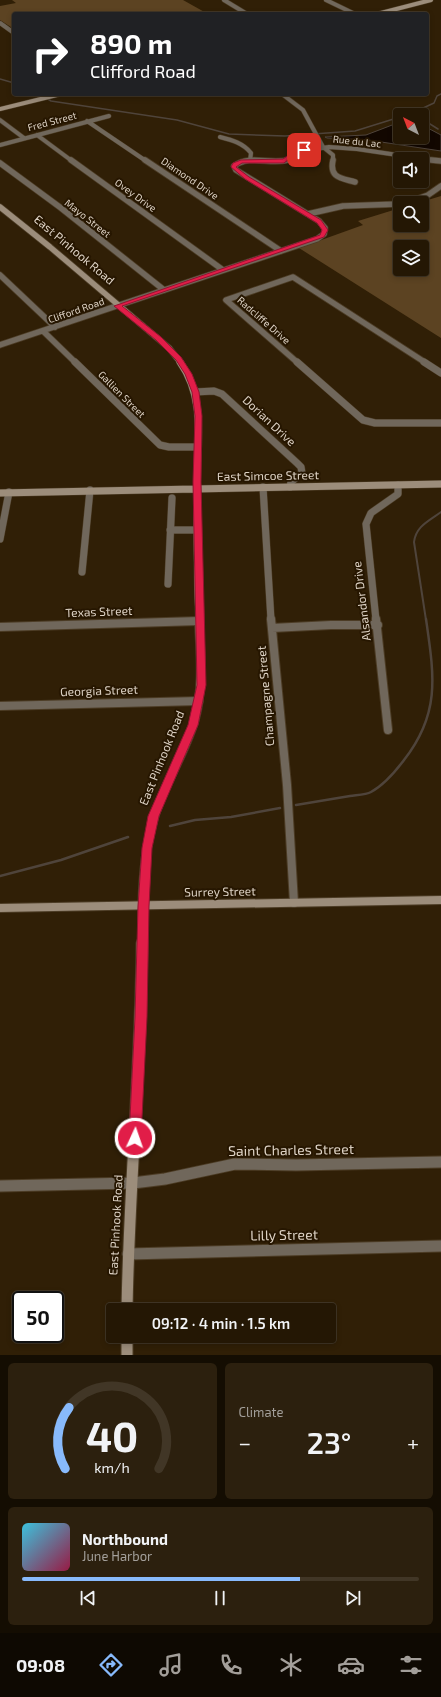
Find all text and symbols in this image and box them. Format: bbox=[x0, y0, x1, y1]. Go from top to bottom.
text: 890 m bbox=[90, 26, 172, 60]
icon: right bbox=[24, 28, 76, 80]
text: Clifford Road bbox=[90, 60, 196, 82]
north arrow bbox=[393, 108, 429, 144]
map controls bbox=[393, 108, 429, 276]
street label: Fred Street bbox=[26, 109, 78, 133]
street label: Rue du Lac bbox=[332, 132, 382, 150]
pin bbox=[287, 133, 321, 167]
icon: arrive bbox=[293, 139, 315, 161]
button: sound bbox=[393, 152, 429, 188]
street label: Diamond Drive bbox=[159, 154, 221, 202]
street label: Ovey Drive bbox=[113, 176, 159, 214]
street label: Mayo Street bbox=[63, 196, 114, 240]
button: search bbox=[393, 196, 429, 232]
street label: East Pinhook Road bbox=[32, 212, 118, 287]
button: layers bbox=[393, 240, 429, 276]
street label: Radcliffe Drive bbox=[235, 294, 293, 346]
street label: Clifford Road bbox=[46, 295, 106, 325]
street label: Gallien Street bbox=[96, 368, 148, 420]
street label: Dorian Drive bbox=[240, 392, 299, 448]
street label: East Simcoe Street bbox=[217, 467, 319, 483]
street label: Alsandor Drive bbox=[349, 561, 373, 642]
street label: Texas Street bbox=[65, 603, 133, 619]
street label: Champagne Street bbox=[254, 645, 276, 747]
street label: Georgia Street bbox=[60, 682, 139, 698]
street label: East Pinhook Road bbox=[136, 708, 186, 807]
street label: Surrey Street bbox=[184, 883, 256, 899]
position arrow bbox=[114, 1117, 156, 1159]
street label: Saint Charles Street bbox=[228, 1140, 354, 1159]
street label: East Pinhook Road bbox=[105, 1174, 125, 1276]
street label: Lilly Street bbox=[250, 1225, 318, 1244]
speed limit sign: 50 bbox=[12, 1291, 64, 1343]
text: 09:12 · 4 min · 1.5 km bbox=[152, 1314, 290, 1332]
text: Climate bbox=[239, 1404, 283, 1420]
text: 40 bbox=[86, 1410, 139, 1460]
text: 23° bbox=[307, 1424, 351, 1460]
text: − bbox=[239, 1429, 251, 1455]
text: + bbox=[407, 1429, 419, 1455]
text: km/h bbox=[95, 1459, 130, 1476]
text: Northbound bbox=[82, 1530, 168, 1548]
text: June Harbor bbox=[82, 1548, 152, 1564]
icon: previous bbox=[77, 1587, 99, 1609]
icon: pause bbox=[209, 1587, 231, 1609]
icon: next bbox=[342, 1587, 364, 1609]
icon: directions bbox=[97, 1651, 125, 1679]
icon: music bbox=[157, 1651, 185, 1679]
icon: phone bbox=[217, 1651, 245, 1679]
icon: climate bbox=[277, 1651, 305, 1679]
icon: car bbox=[337, 1651, 365, 1679]
icon: filters bbox=[397, 1651, 425, 1679]
text: 09:08 bbox=[16, 1654, 65, 1676]

